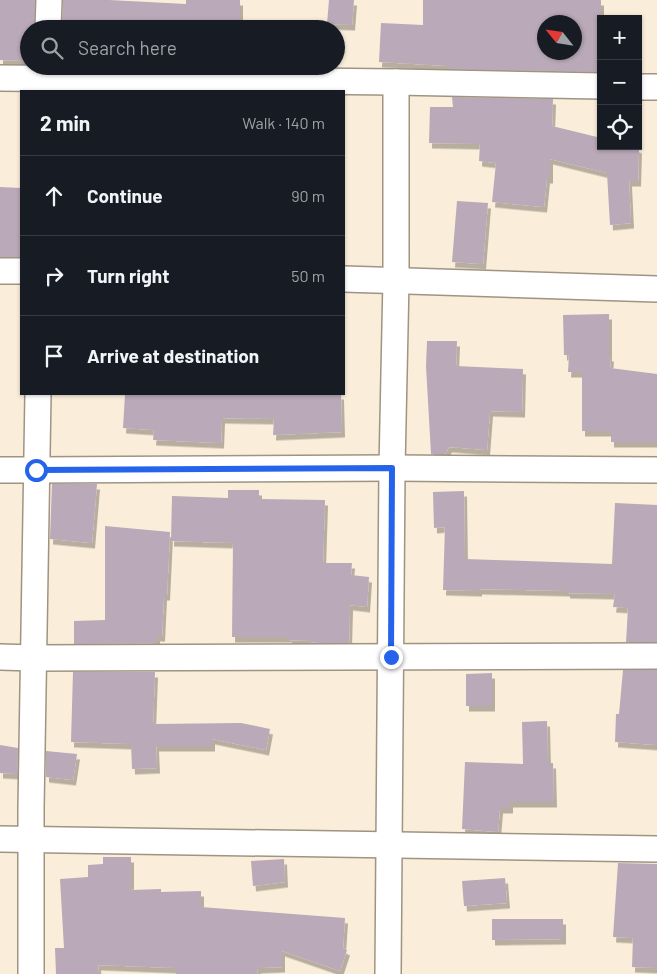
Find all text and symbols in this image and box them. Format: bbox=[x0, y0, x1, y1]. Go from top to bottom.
north arrow bbox=[537, 15, 582, 60]
map controls bbox=[597, 15, 642, 150]
button: + bbox=[597, 15, 642, 60]
search box bbox=[20, 20, 345, 75]
icon: search bbox=[38, 34, 66, 62]
text: Search here bbox=[78, 36, 177, 59]
button: − bbox=[597, 60, 642, 105]
button: locate bbox=[597, 105, 642, 150]
text: 2 min bbox=[40, 110, 90, 135]
text: Walk · 140 m bbox=[242, 113, 325, 132]
icon: ahead bbox=[40, 182, 68, 210]
text: Continue bbox=[87, 184, 163, 207]
text: 90 m bbox=[291, 186, 325, 205]
icon: right bbox=[40, 262, 68, 290]
text: Turn right bbox=[87, 264, 169, 287]
text: 50 m bbox=[291, 266, 325, 285]
icon: arrive bbox=[40, 342, 68, 370]
text: Arrive at destination bbox=[87, 344, 259, 367]
route start bbox=[25, 459, 48, 482]
route end bbox=[380, 646, 403, 669]

